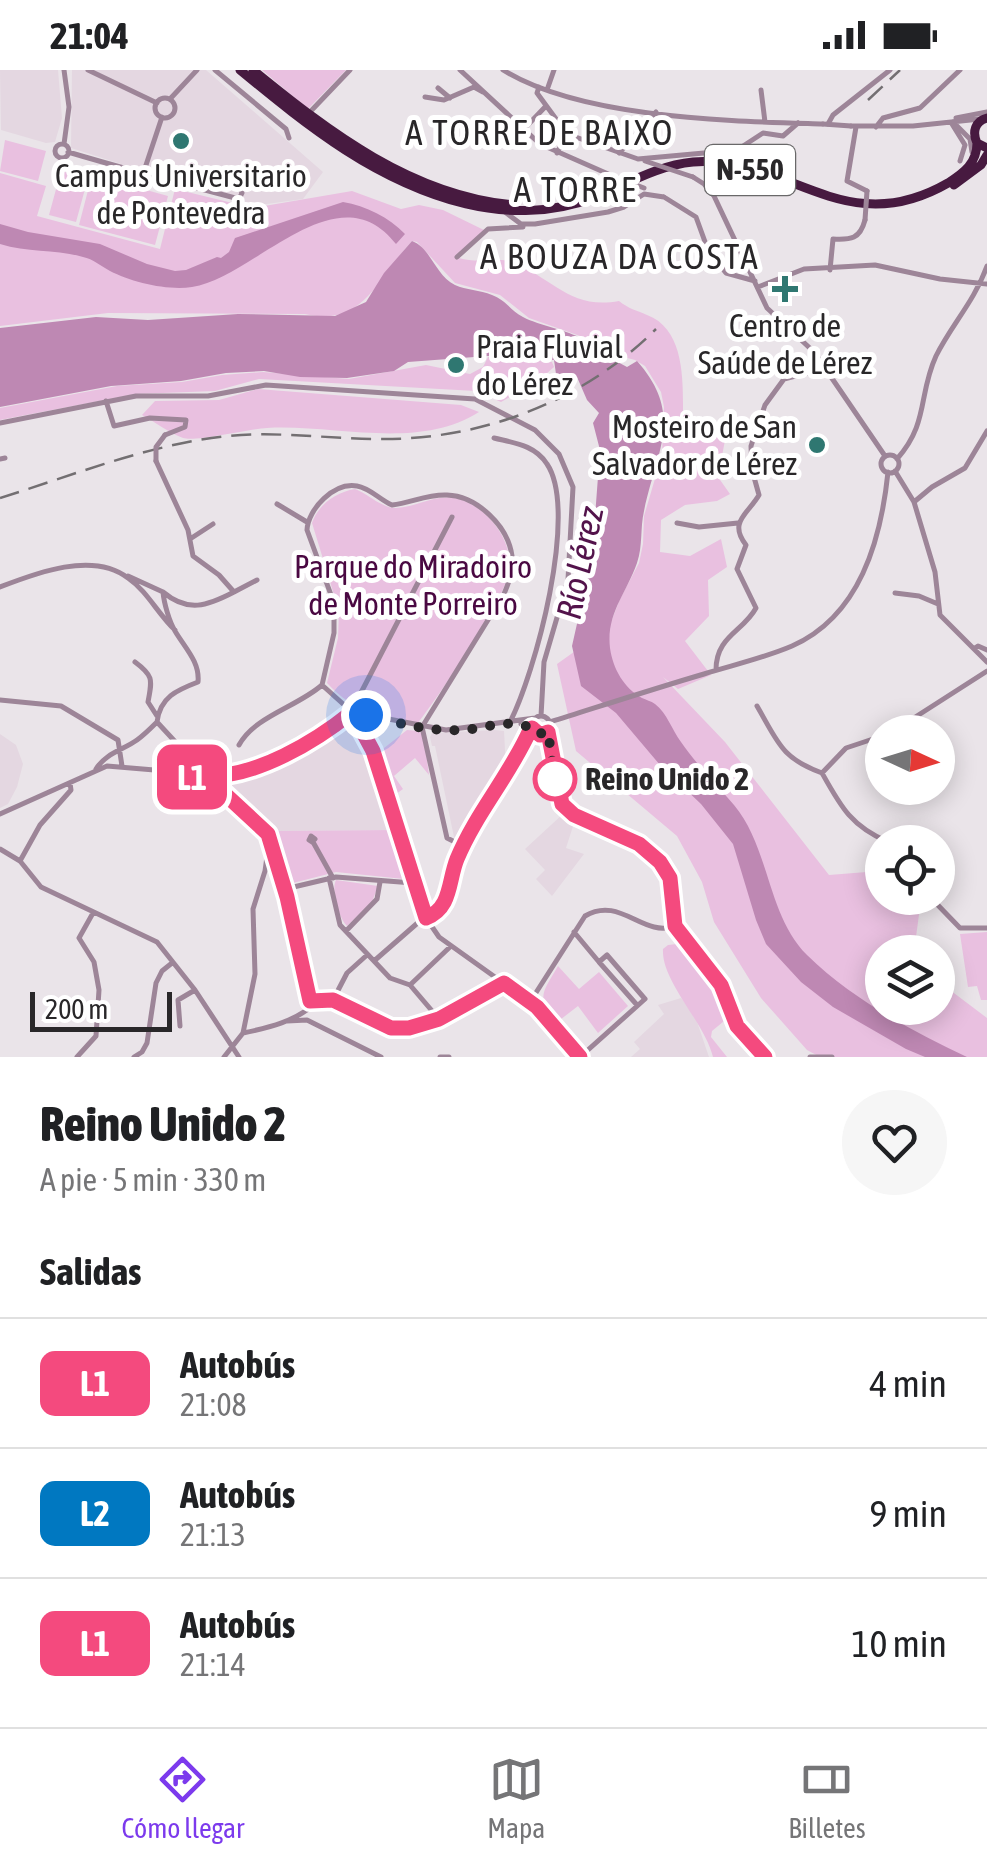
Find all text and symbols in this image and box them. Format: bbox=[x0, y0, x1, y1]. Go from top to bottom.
text: 21:04 bbox=[50, 14, 129, 57]
district label: A TORRE DE BAIXO bbox=[405, 112, 675, 152]
marker: Campus Universitario de Pontevedra bbox=[170, 130, 192, 152]
road number: N-550 bbox=[705, 145, 795, 195]
place label: Campus Universitario de Pontevedra bbox=[55, 157, 307, 231]
district label: A TORRE bbox=[514, 169, 638, 209]
district label: A BOUZA DA COSTA bbox=[480, 236, 760, 276]
marker: Centro de Saúde de Lérez bbox=[772, 276, 798, 302]
place label: Centro de Saúde de Lérez bbox=[698, 307, 873, 381]
place label: Praia Fluvial do Lérez bbox=[476, 328, 623, 402]
marker: Praia Fluvial do Lérez bbox=[445, 354, 467, 376]
place label: Mosteiro de San Salvador de Lérez bbox=[592, 408, 797, 482]
marker: Mosteiro de San Salvador de Lérez bbox=[806, 434, 828, 456]
water label: Río Lérez bbox=[548, 502, 611, 623]
park label: Parque do Miradoiro de Monte Porreiro bbox=[294, 548, 532, 622]
your location bbox=[341, 690, 391, 740]
north arrow bbox=[865, 715, 955, 805]
map controls bbox=[865, 715, 955, 1025]
line badge: L1 bbox=[147, 744, 237, 810]
text: L1 bbox=[177, 757, 207, 797]
marker: Reino Unido 2 bbox=[534, 758, 576, 800]
place label: Reino Unido 2 bbox=[585, 760, 749, 797]
button: locate bbox=[865, 825, 955, 915]
button: layers bbox=[865, 935, 955, 1025]
scale bar bbox=[30, 987, 172, 1031]
text: 200 m bbox=[45, 993, 108, 1025]
button: heart bbox=[842, 1090, 947, 1195]
text: Reino Unido 2 bbox=[40, 1096, 286, 1151]
text: A pie · 5 min · 330 m bbox=[40, 1161, 266, 1198]
text: Salidas bbox=[40, 1250, 142, 1293]
text: Autobús bbox=[180, 1343, 295, 1386]
text: 4 min bbox=[869, 1362, 947, 1405]
text: L1 bbox=[80, 1363, 110, 1403]
text: 21:08 bbox=[180, 1386, 247, 1423]
text: Autobús bbox=[180, 1473, 295, 1516]
text: 9 min bbox=[869, 1492, 947, 1535]
text: L2 bbox=[80, 1493, 110, 1533]
text: 21:13 bbox=[180, 1516, 246, 1553]
text: Autobús bbox=[180, 1603, 295, 1646]
text: 10 min bbox=[852, 1622, 947, 1665]
text: L1 bbox=[80, 1623, 110, 1663]
text: 21:14 bbox=[180, 1646, 246, 1683]
tab: Cómo llegar bbox=[121, 1752, 244, 1844]
tab: Mapa bbox=[487, 1752, 545, 1844]
tab: Billetes bbox=[788, 1752, 866, 1844]

